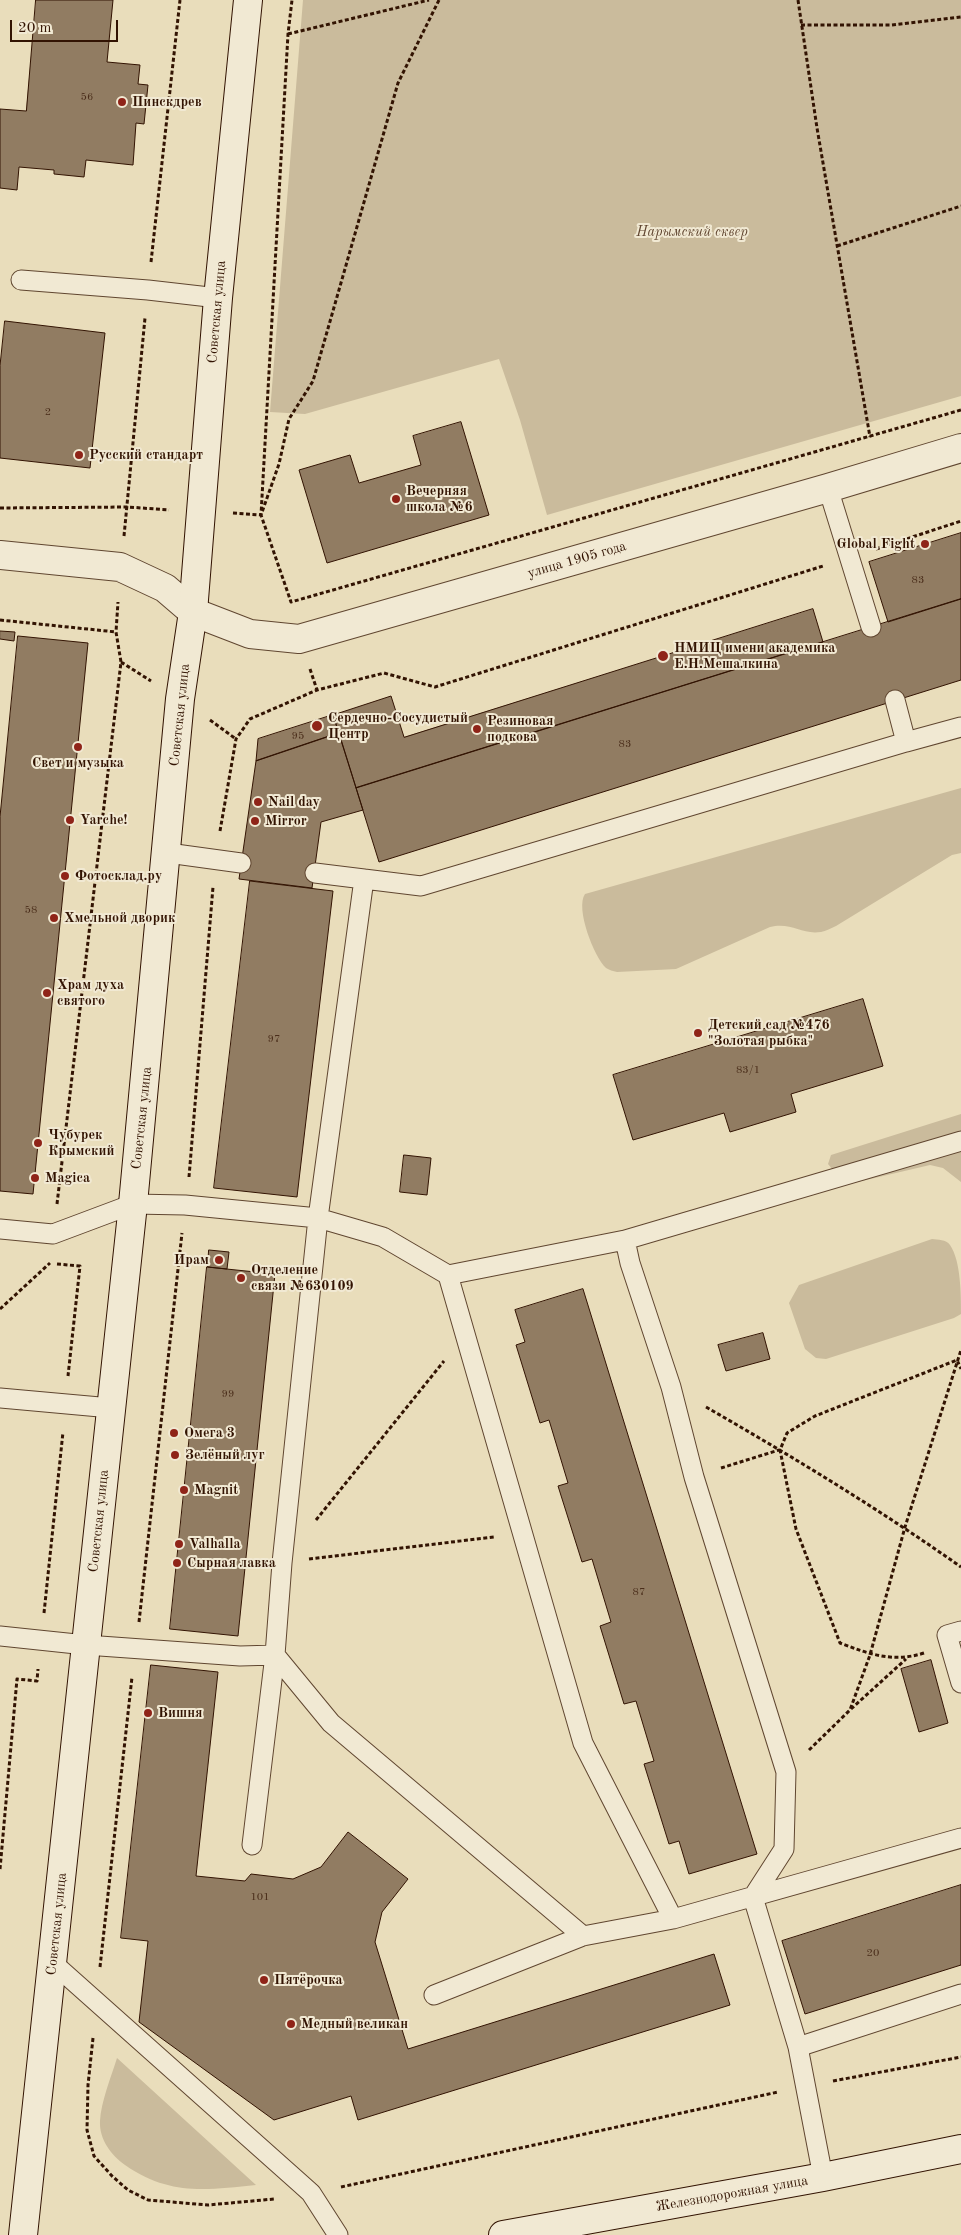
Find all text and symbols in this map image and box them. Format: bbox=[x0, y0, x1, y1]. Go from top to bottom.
scale bar bbox=[12, 10, 120, 42]
text: 20 m bbox=[18, 21, 52, 36]
house number: 56 bbox=[81, 90, 93, 104]
place label: Пинскдрев bbox=[132, 94, 202, 110]
marker: Пинскдрев bbox=[116, 96, 128, 108]
park label: Нарымский сквер bbox=[636, 224, 748, 240]
street label: Советская улица bbox=[204, 260, 230, 364]
house number: 2 bbox=[45, 405, 51, 419]
place label: Русский стандарт bbox=[89, 447, 203, 463]
marker: Русский стандарт bbox=[73, 449, 85, 461]
place label: Вечерняя школа №6 bbox=[406, 483, 473, 516]
marker: Вечерняя школа №6 bbox=[390, 493, 402, 505]
place label: Global Fight bbox=[837, 536, 915, 552]
street label: улица 1905 года bbox=[526, 538, 628, 582]
marker: Global Fight bbox=[919, 538, 931, 550]
house number: 83 bbox=[912, 573, 924, 587]
place label: НМИЦ имени академика Е.Н.Мешалкина bbox=[674, 640, 835, 672]
marker: НМИЦ имени академика Е.Н.Мешалкина bbox=[656, 649, 670, 663]
street label: Советская улица bbox=[166, 663, 194, 767]
place label: Сердечно-Сосудистый Центр bbox=[328, 710, 468, 742]
place label: Резиновая подкова bbox=[487, 713, 553, 746]
marker: Сердечно-Сосудистый Центр bbox=[310, 719, 324, 733]
marker: Резиновая подкова bbox=[471, 723, 483, 735]
house number: 95 bbox=[292, 729, 304, 743]
house number: 83 bbox=[619, 737, 631, 751]
marker: Свет и музыка bbox=[72, 741, 84, 753]
place label: Свет и музыка bbox=[32, 755, 124, 771]
place label: Nail day bbox=[268, 794, 320, 810]
marker: Nail day bbox=[252, 796, 264, 808]
place label: Yarche! bbox=[80, 812, 128, 828]
place label: Mirror bbox=[265, 813, 307, 829]
marker: Yarche! bbox=[64, 814, 76, 826]
marker: Mirror bbox=[249, 815, 261, 827]
place label: Фотосклад.ру bbox=[75, 868, 162, 884]
marker: Фотосклад.ру bbox=[59, 870, 71, 882]
house number: 58 bbox=[25, 903, 37, 917]
place label: Хмельной дворик bbox=[64, 910, 175, 926]
marker: Хмельной дворик bbox=[48, 912, 60, 924]
place label: Храм духа святого bbox=[57, 977, 124, 1010]
marker: Храм духа святого bbox=[41, 987, 53, 999]
place label: Детский сад №476 "Золотая рыбка" bbox=[708, 1017, 830, 1050]
marker: Детский сад №476 "Золотая рыбка" bbox=[692, 1027, 704, 1039]
house number: 97 bbox=[268, 1032, 280, 1046]
house number: 83/1 bbox=[736, 1063, 760, 1077]
street label: Советская улица bbox=[128, 1066, 156, 1170]
place label: Чубурек Крымский bbox=[48, 1127, 114, 1160]
marker: Чубурек Крымский bbox=[32, 1137, 44, 1149]
place label: Magica bbox=[45, 1170, 90, 1186]
marker: Magica bbox=[29, 1172, 41, 1184]
place label: Ирам bbox=[174, 1252, 209, 1268]
marker: Ирам bbox=[213, 1254, 225, 1266]
place label: Отделение связи №630109 bbox=[251, 1262, 354, 1294]
marker: Отделение связи №630109 bbox=[235, 1272, 247, 1284]
house number: 99 bbox=[222, 1387, 234, 1401]
place label: Омега 3 bbox=[184, 1425, 235, 1441]
marker: Омега 3 bbox=[168, 1427, 180, 1439]
place label: Зелёный луг bbox=[185, 1447, 265, 1463]
marker: Зелёный луг bbox=[169, 1449, 181, 1461]
street label: Советская улица bbox=[85, 1469, 113, 1573]
place label: Magnit bbox=[194, 1482, 238, 1498]
marker: Magnit bbox=[178, 1484, 190, 1496]
place label: Valhalla bbox=[189, 1536, 241, 1552]
marker: Valhalla bbox=[173, 1538, 185, 1550]
place label: Сырная лавка bbox=[187, 1555, 276, 1571]
marker: Сырная лавка bbox=[171, 1557, 183, 1569]
house number: 87 bbox=[633, 1585, 645, 1599]
place label: Вишня bbox=[158, 1705, 203, 1721]
marker: Вишня bbox=[142, 1707, 154, 1719]
street label: Советская улица bbox=[43, 1872, 71, 1976]
house number: 101 bbox=[250, 1890, 270, 1904]
house number: 20 bbox=[867, 1946, 879, 1960]
place label: Пятёрочка bbox=[274, 1972, 343, 1988]
marker: Пятёрочка bbox=[258, 1974, 270, 1986]
place label: Медный великан bbox=[301, 2016, 408, 2032]
marker: Медный великан bbox=[285, 2018, 297, 2030]
street label: Железнодорожная улица bbox=[655, 2172, 809, 2216]

